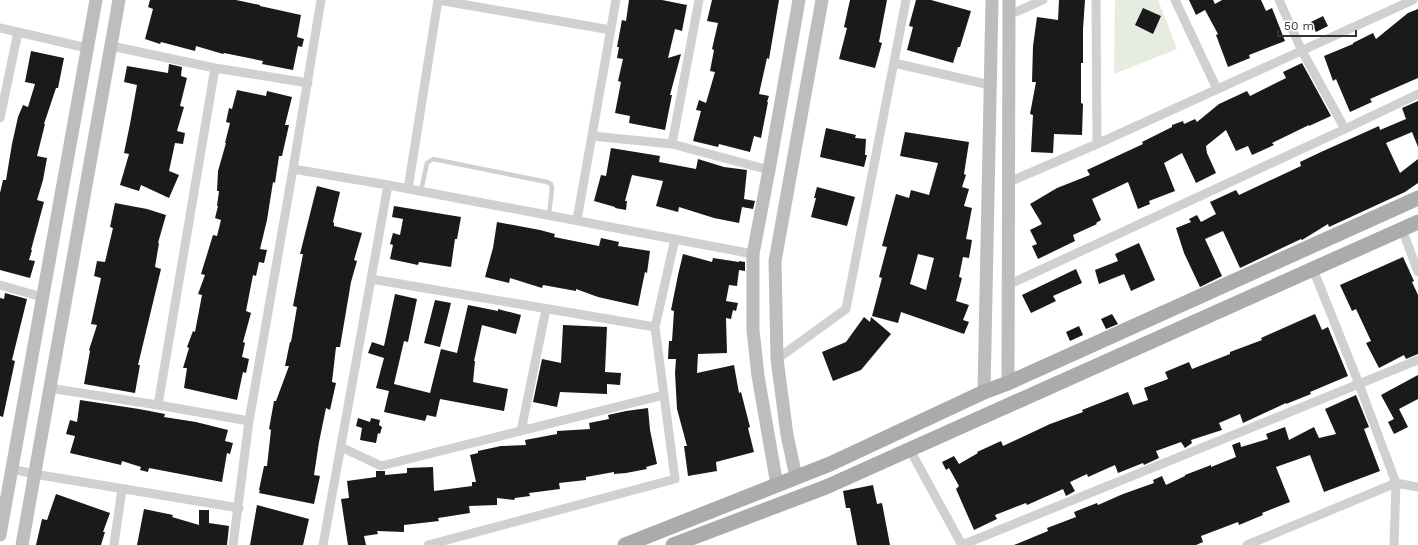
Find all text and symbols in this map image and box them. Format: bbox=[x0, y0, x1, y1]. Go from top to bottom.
scale bar bbox=[1278, 12, 1356, 38]
text: 50 m bbox=[1284, 19, 1314, 33]

